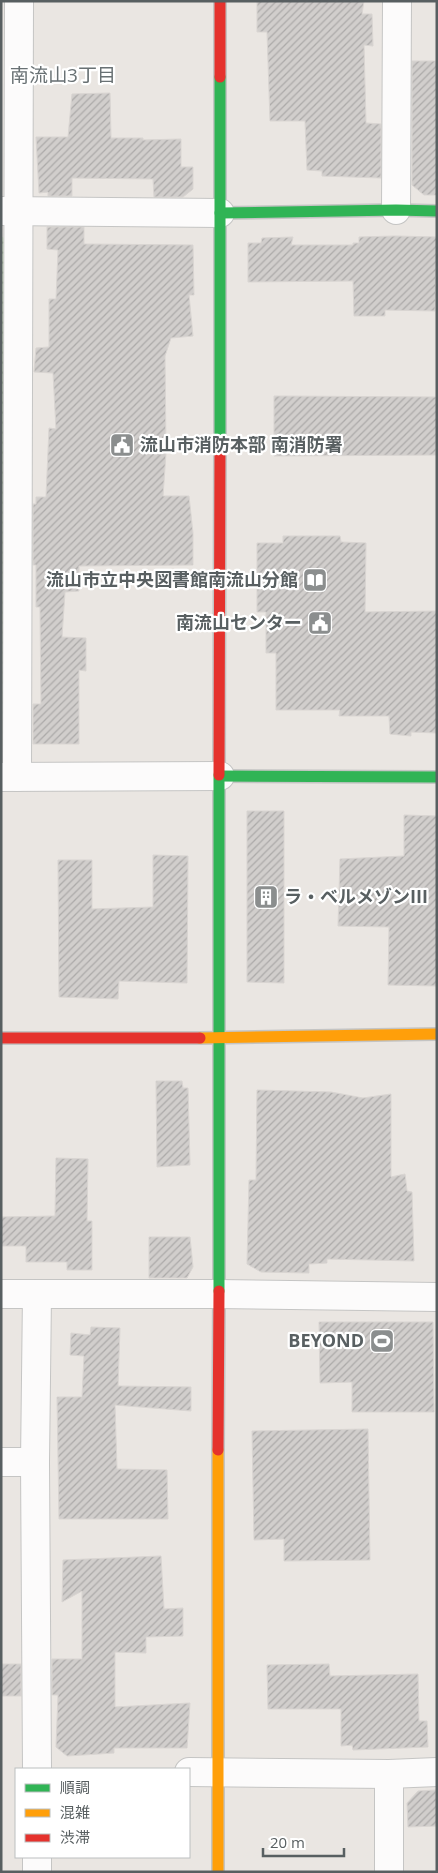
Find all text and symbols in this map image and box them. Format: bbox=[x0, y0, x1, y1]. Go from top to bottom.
district label: 南流山3丁目 bbox=[10, 62, 116, 88]
public building icon: 流山市消防本部 南消防署 bbox=[109, 432, 135, 458]
place label: 流山市消防本部 南消防署 bbox=[140, 432, 343, 456]
place label: 流山市立中央図書館南流山分館 bbox=[46, 567, 298, 591]
library icon: 流山市立中央図書館南流山分館 bbox=[302, 567, 328, 593]
place label: 南流山センター bbox=[176, 610, 302, 634]
public building icon: 南流山センター bbox=[307, 610, 333, 636]
building icon: ラ・ベルメゾンⅢ bbox=[253, 884, 279, 910]
place label: ラ・ベルメゾンⅢ bbox=[284, 884, 428, 908]
place label: BEYOND bbox=[288, 1328, 364, 1352]
sports icon: BEYOND bbox=[369, 1328, 395, 1354]
legend bbox=[15, 1768, 190, 1858]
text: 順調 bbox=[60, 1777, 90, 1797]
text: 混雑 bbox=[60, 1802, 90, 1822]
scale bar bbox=[263, 1826, 344, 1858]
text: 渋滞 bbox=[60, 1827, 90, 1847]
text: 20 m bbox=[270, 1832, 305, 1852]

